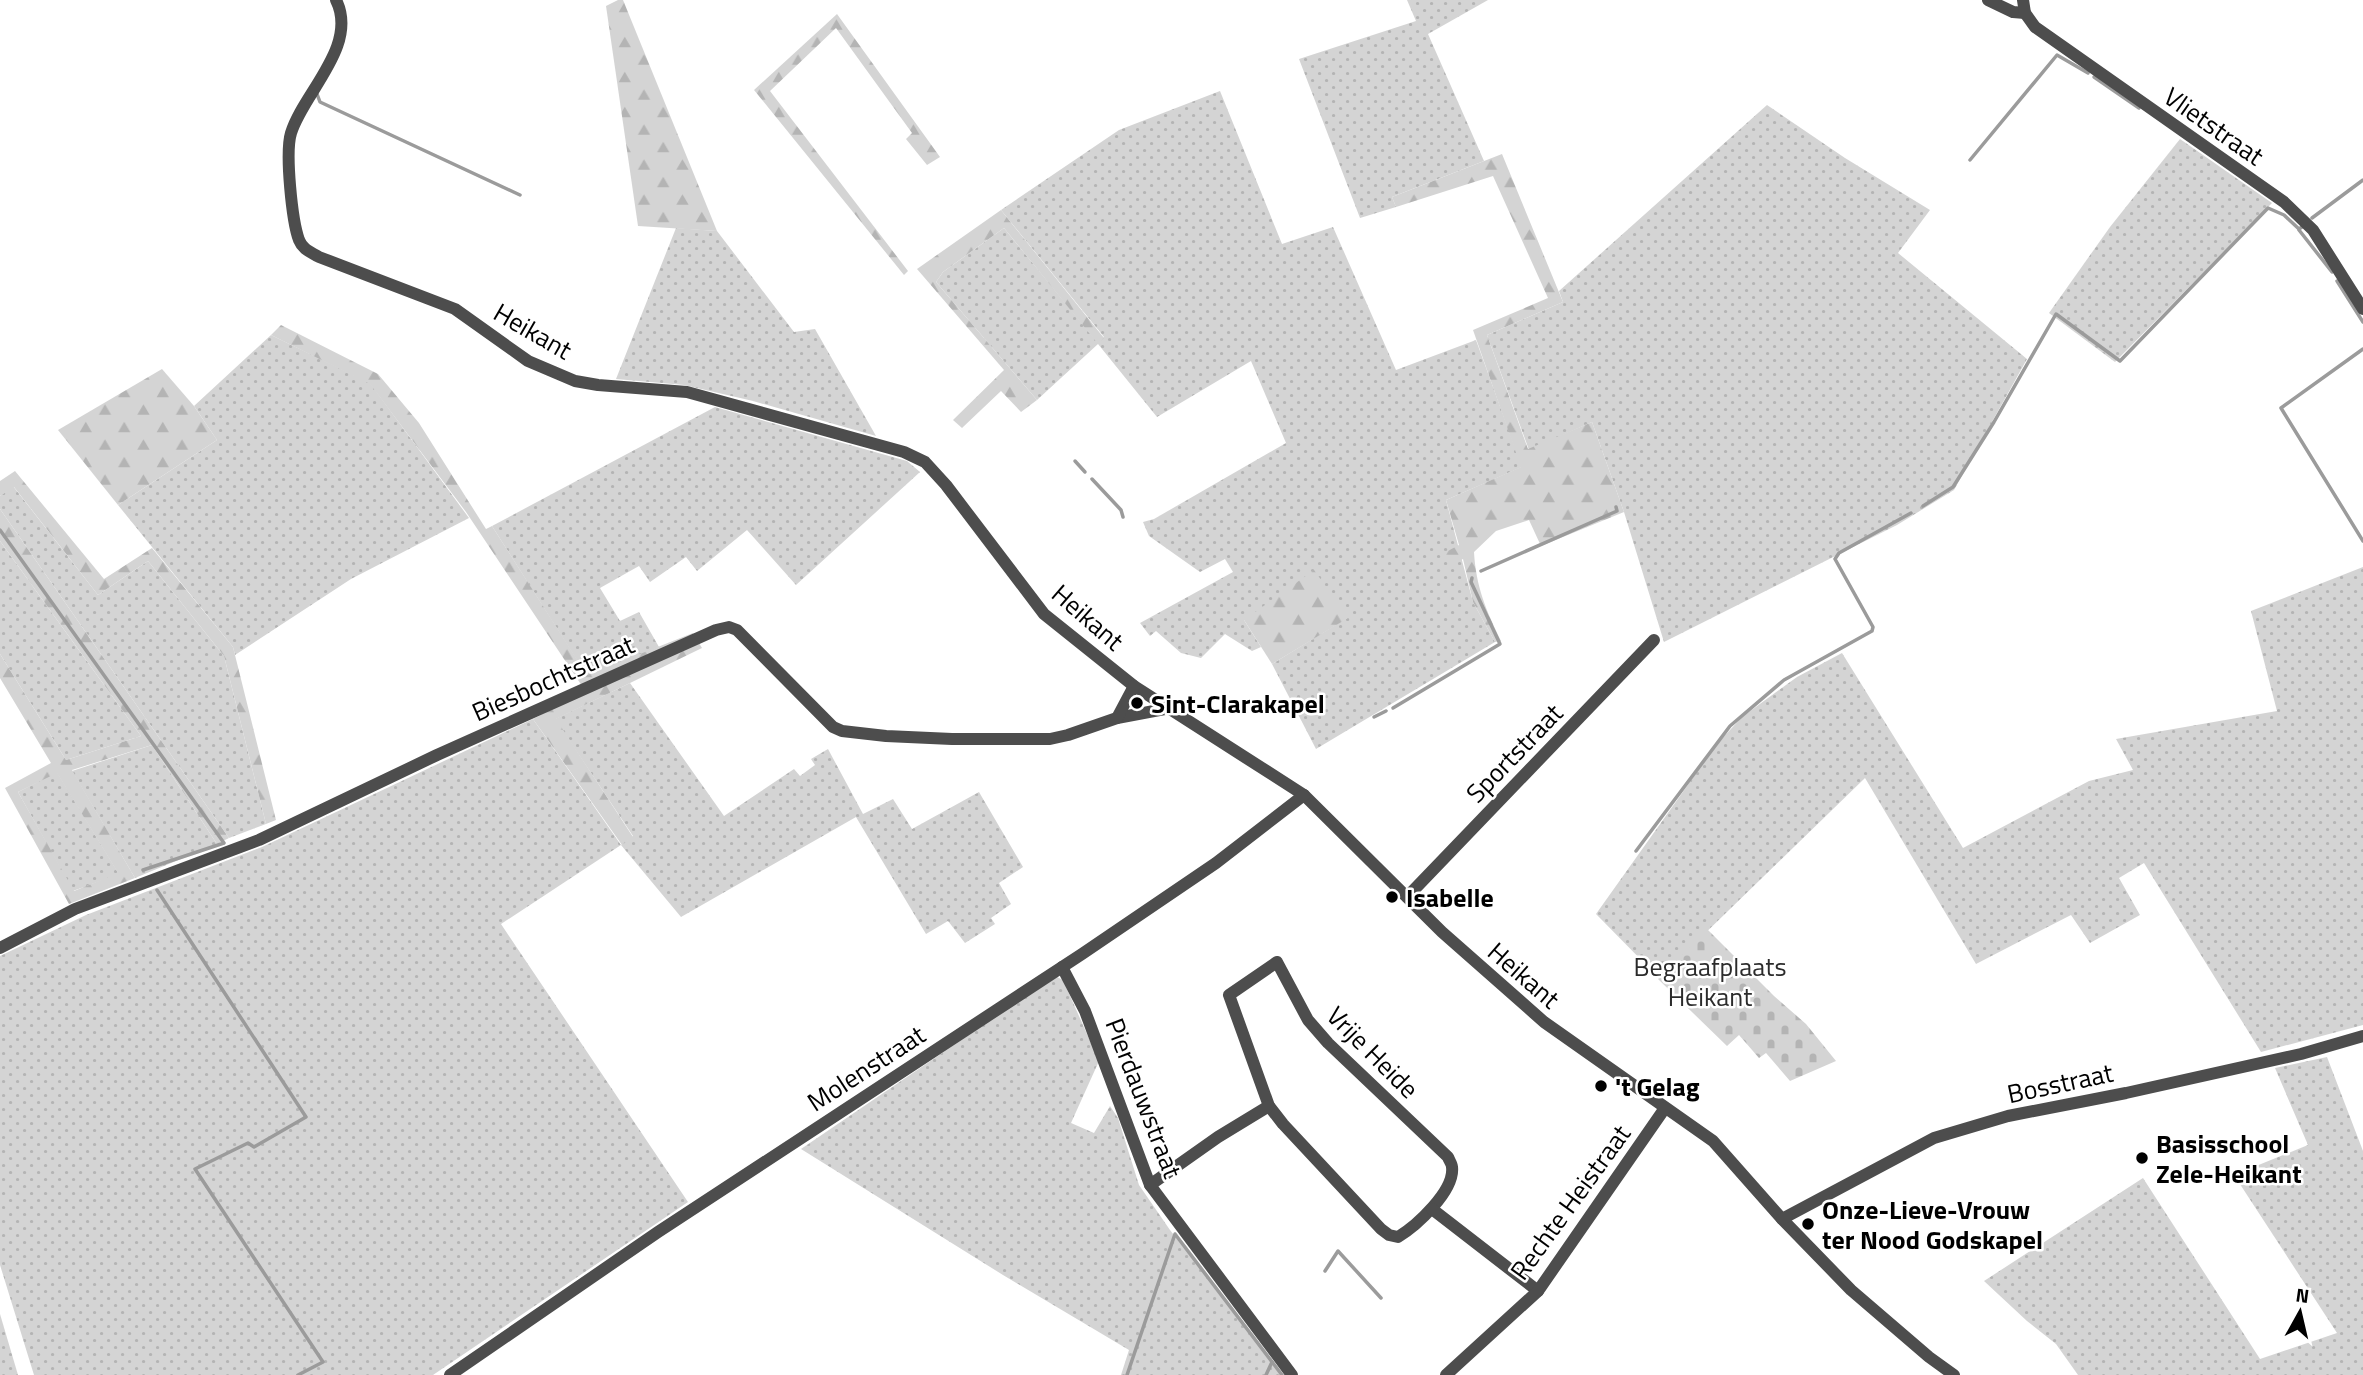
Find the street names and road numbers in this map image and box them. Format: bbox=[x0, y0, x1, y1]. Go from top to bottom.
street label: Vlietstraat bbox=[2156, 77, 2272, 175]
street label: Heikant bbox=[487, 293, 579, 369]
street label: Heikant bbox=[1043, 575, 1133, 659]
street label: Biesbochtstraat bbox=[466, 625, 640, 731]
street label: Sportstraat bbox=[1457, 694, 1571, 812]
street label: Heikant bbox=[1479, 933, 1569, 1017]
street label: Vrije Heide bbox=[1318, 997, 1428, 1107]
street label: Pierdauwstraat bbox=[1096, 1012, 1192, 1184]
street label: Molenstraat bbox=[799, 1015, 933, 1121]
street label: Bosstraat bbox=[2004, 1053, 2116, 1113]
street label: Rechte Heistraat bbox=[1500, 1116, 1640, 1288]

